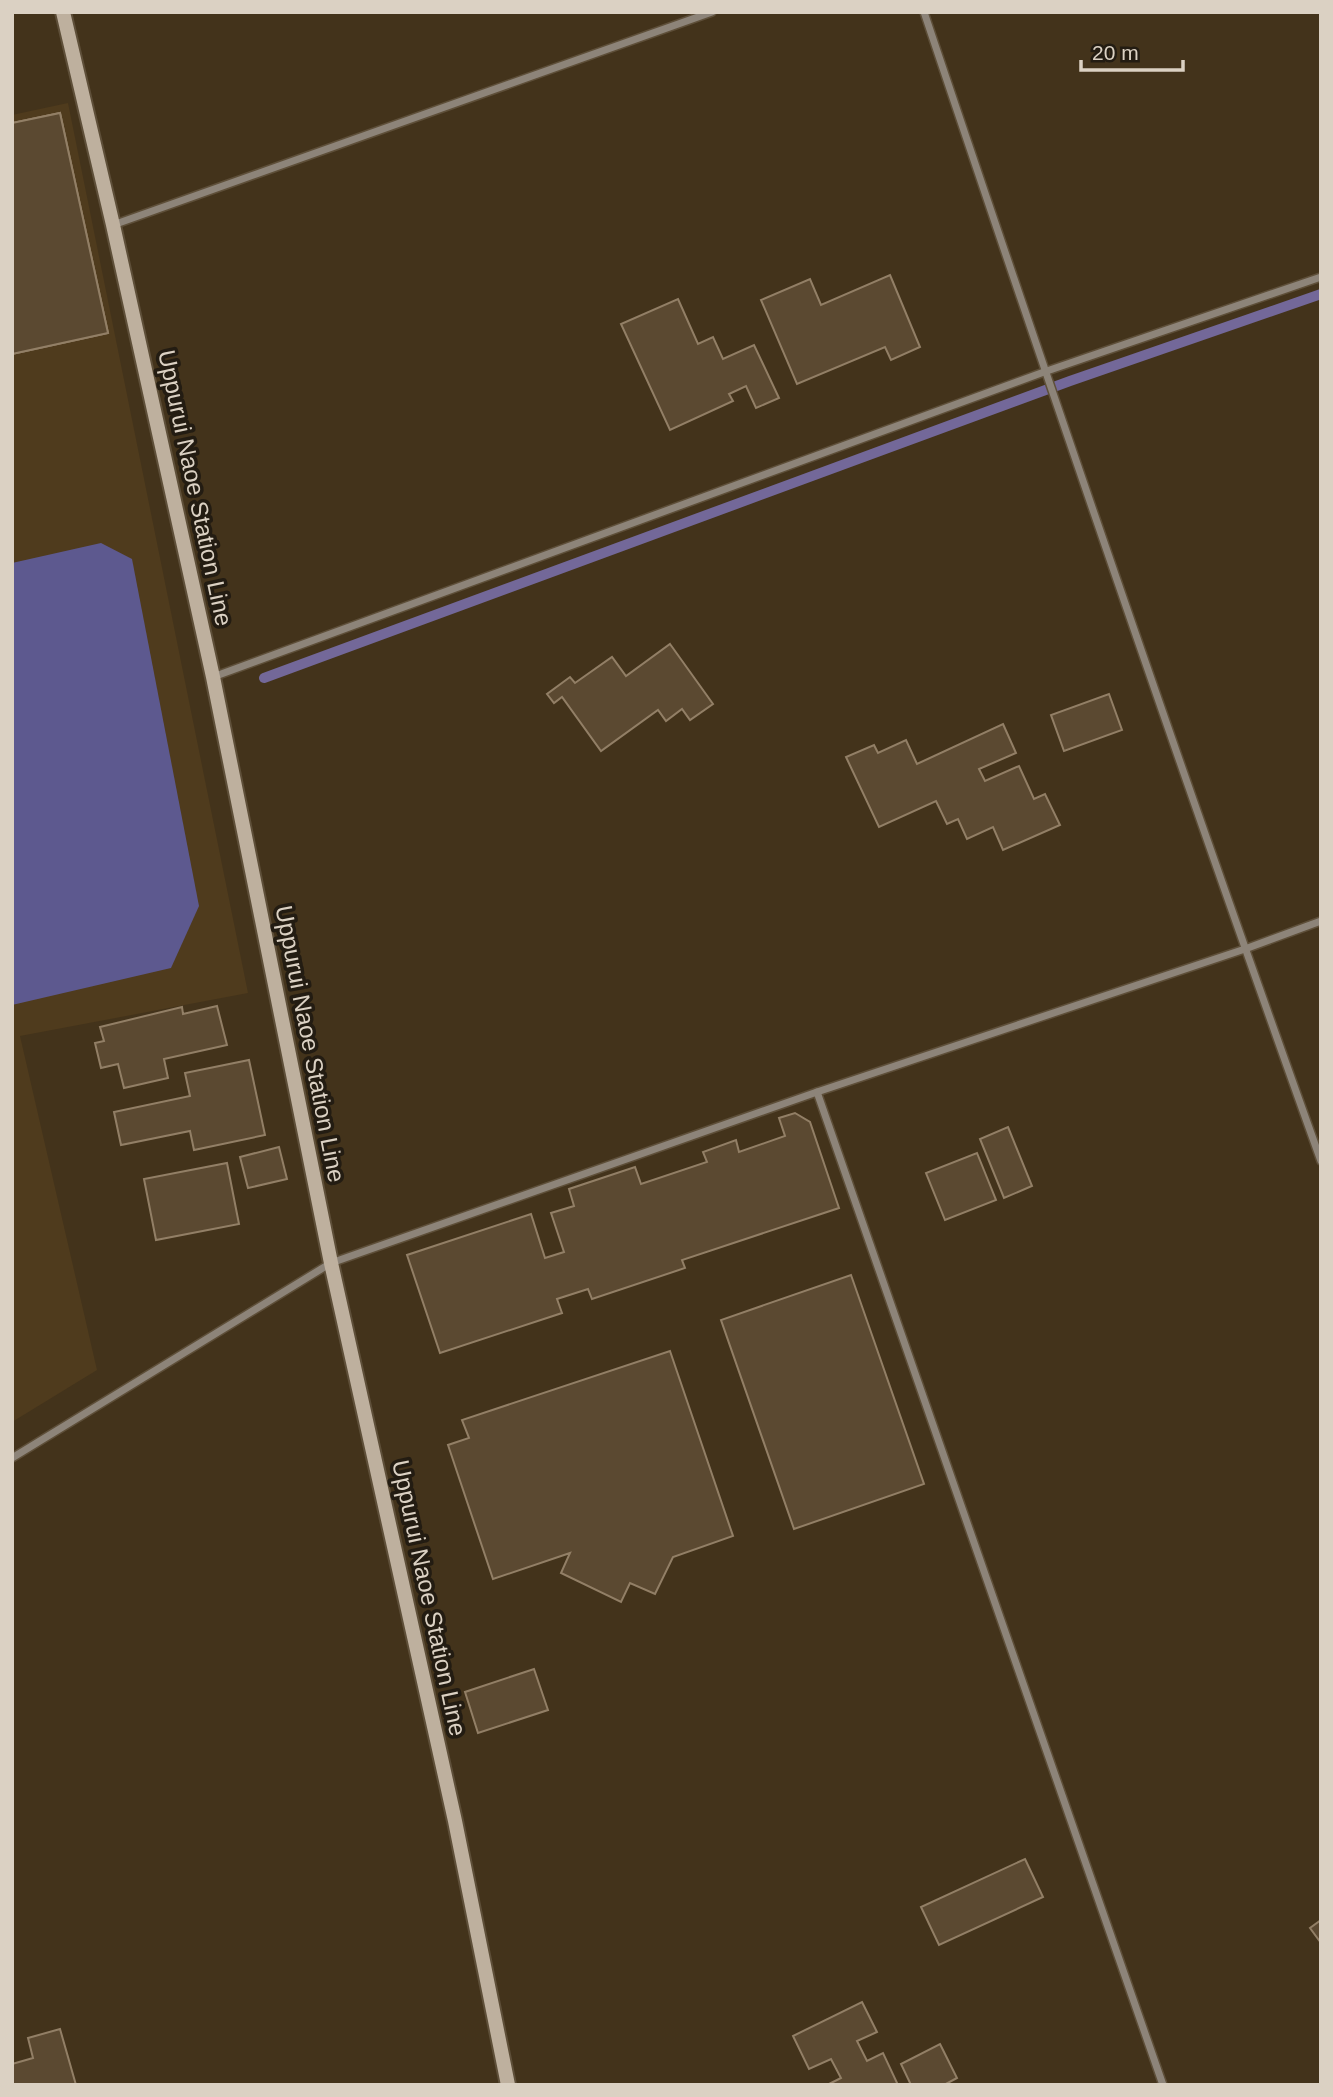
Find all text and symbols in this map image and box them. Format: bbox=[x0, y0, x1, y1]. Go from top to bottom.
scale bar bbox=[1081, 28, 1182, 72]
text: 20 m bbox=[1092, 41, 1139, 64]
street label: Uppurui Naoe Station Line bbox=[153, 347, 238, 628]
street label: Uppurui Naoe Station Line bbox=[270, 903, 351, 1185]
street label: Uppurui Naoe Station Line bbox=[387, 1457, 472, 1738]

